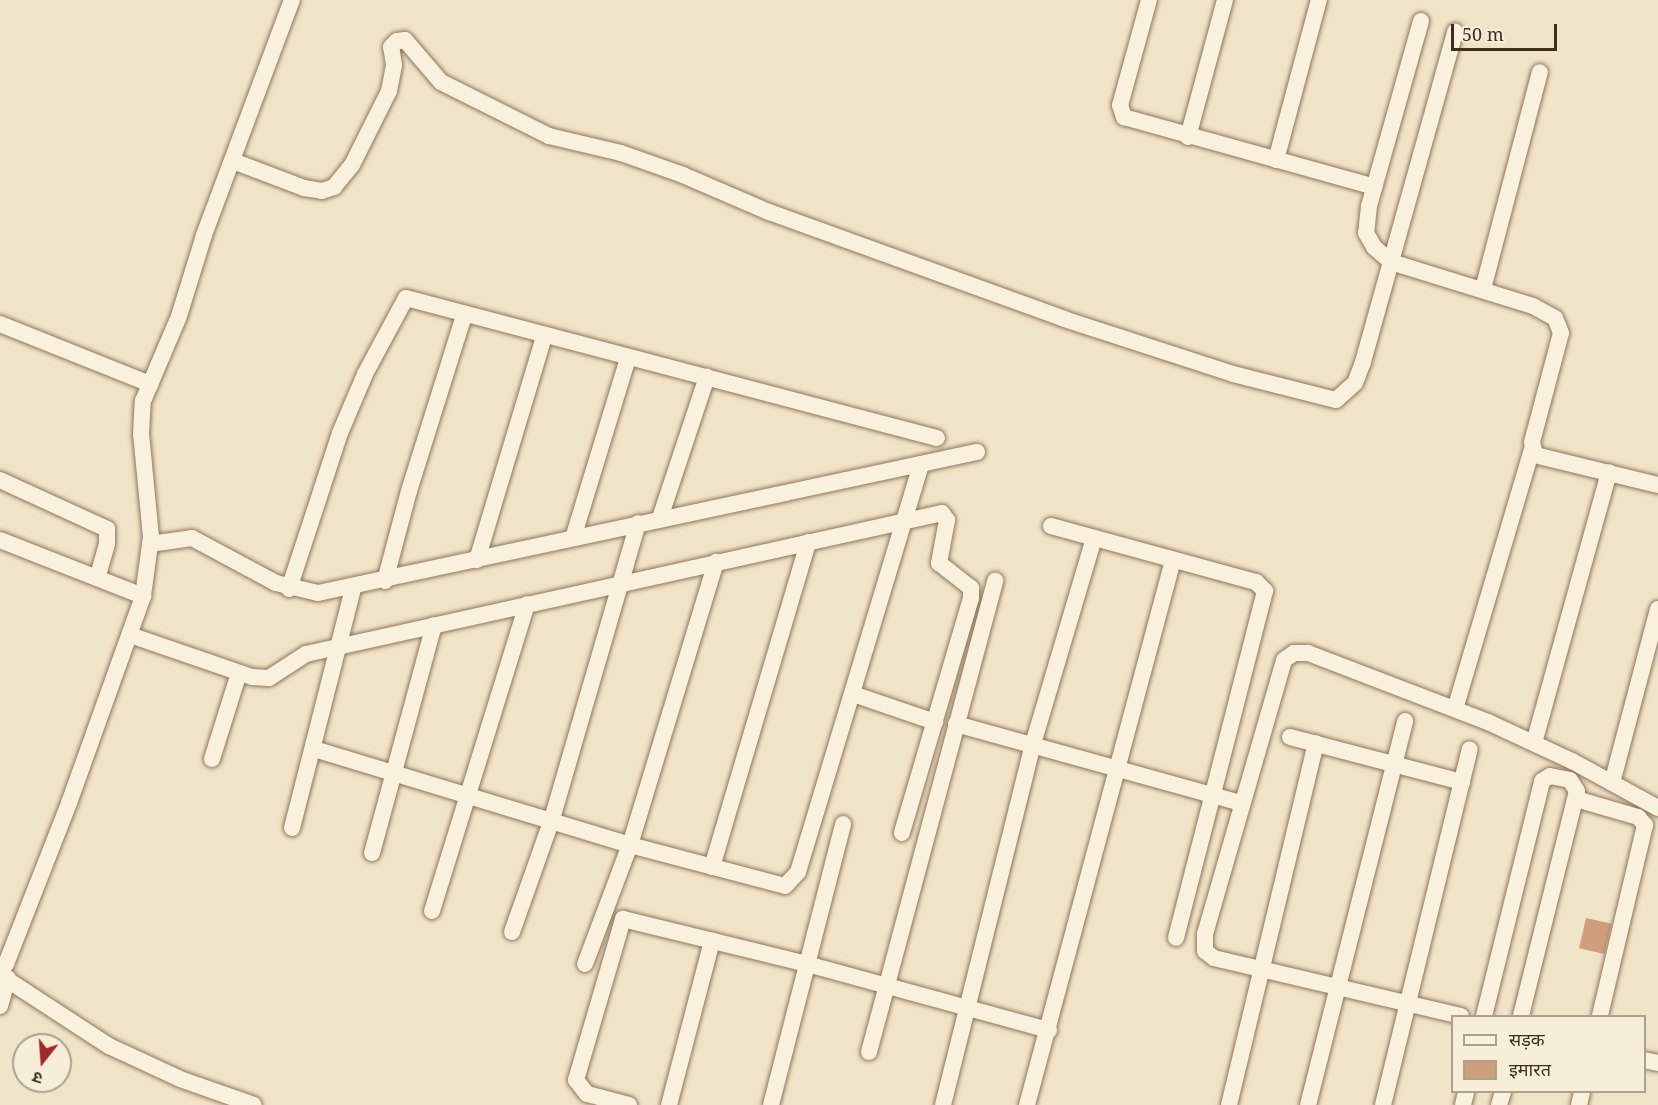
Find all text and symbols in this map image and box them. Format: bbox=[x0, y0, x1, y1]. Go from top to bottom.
scale bar bbox=[1454, 12, 1560, 50]
text: 50 m bbox=[1462, 22, 1504, 46]
legend bbox=[1451, 1015, 1646, 1093]
text: सड़क bbox=[1509, 1027, 1545, 1051]
north arrow bbox=[12, 1033, 72, 1093]
text: इमारत bbox=[1509, 1057, 1551, 1081]
text: उ bbox=[30, 1066, 45, 1090]

